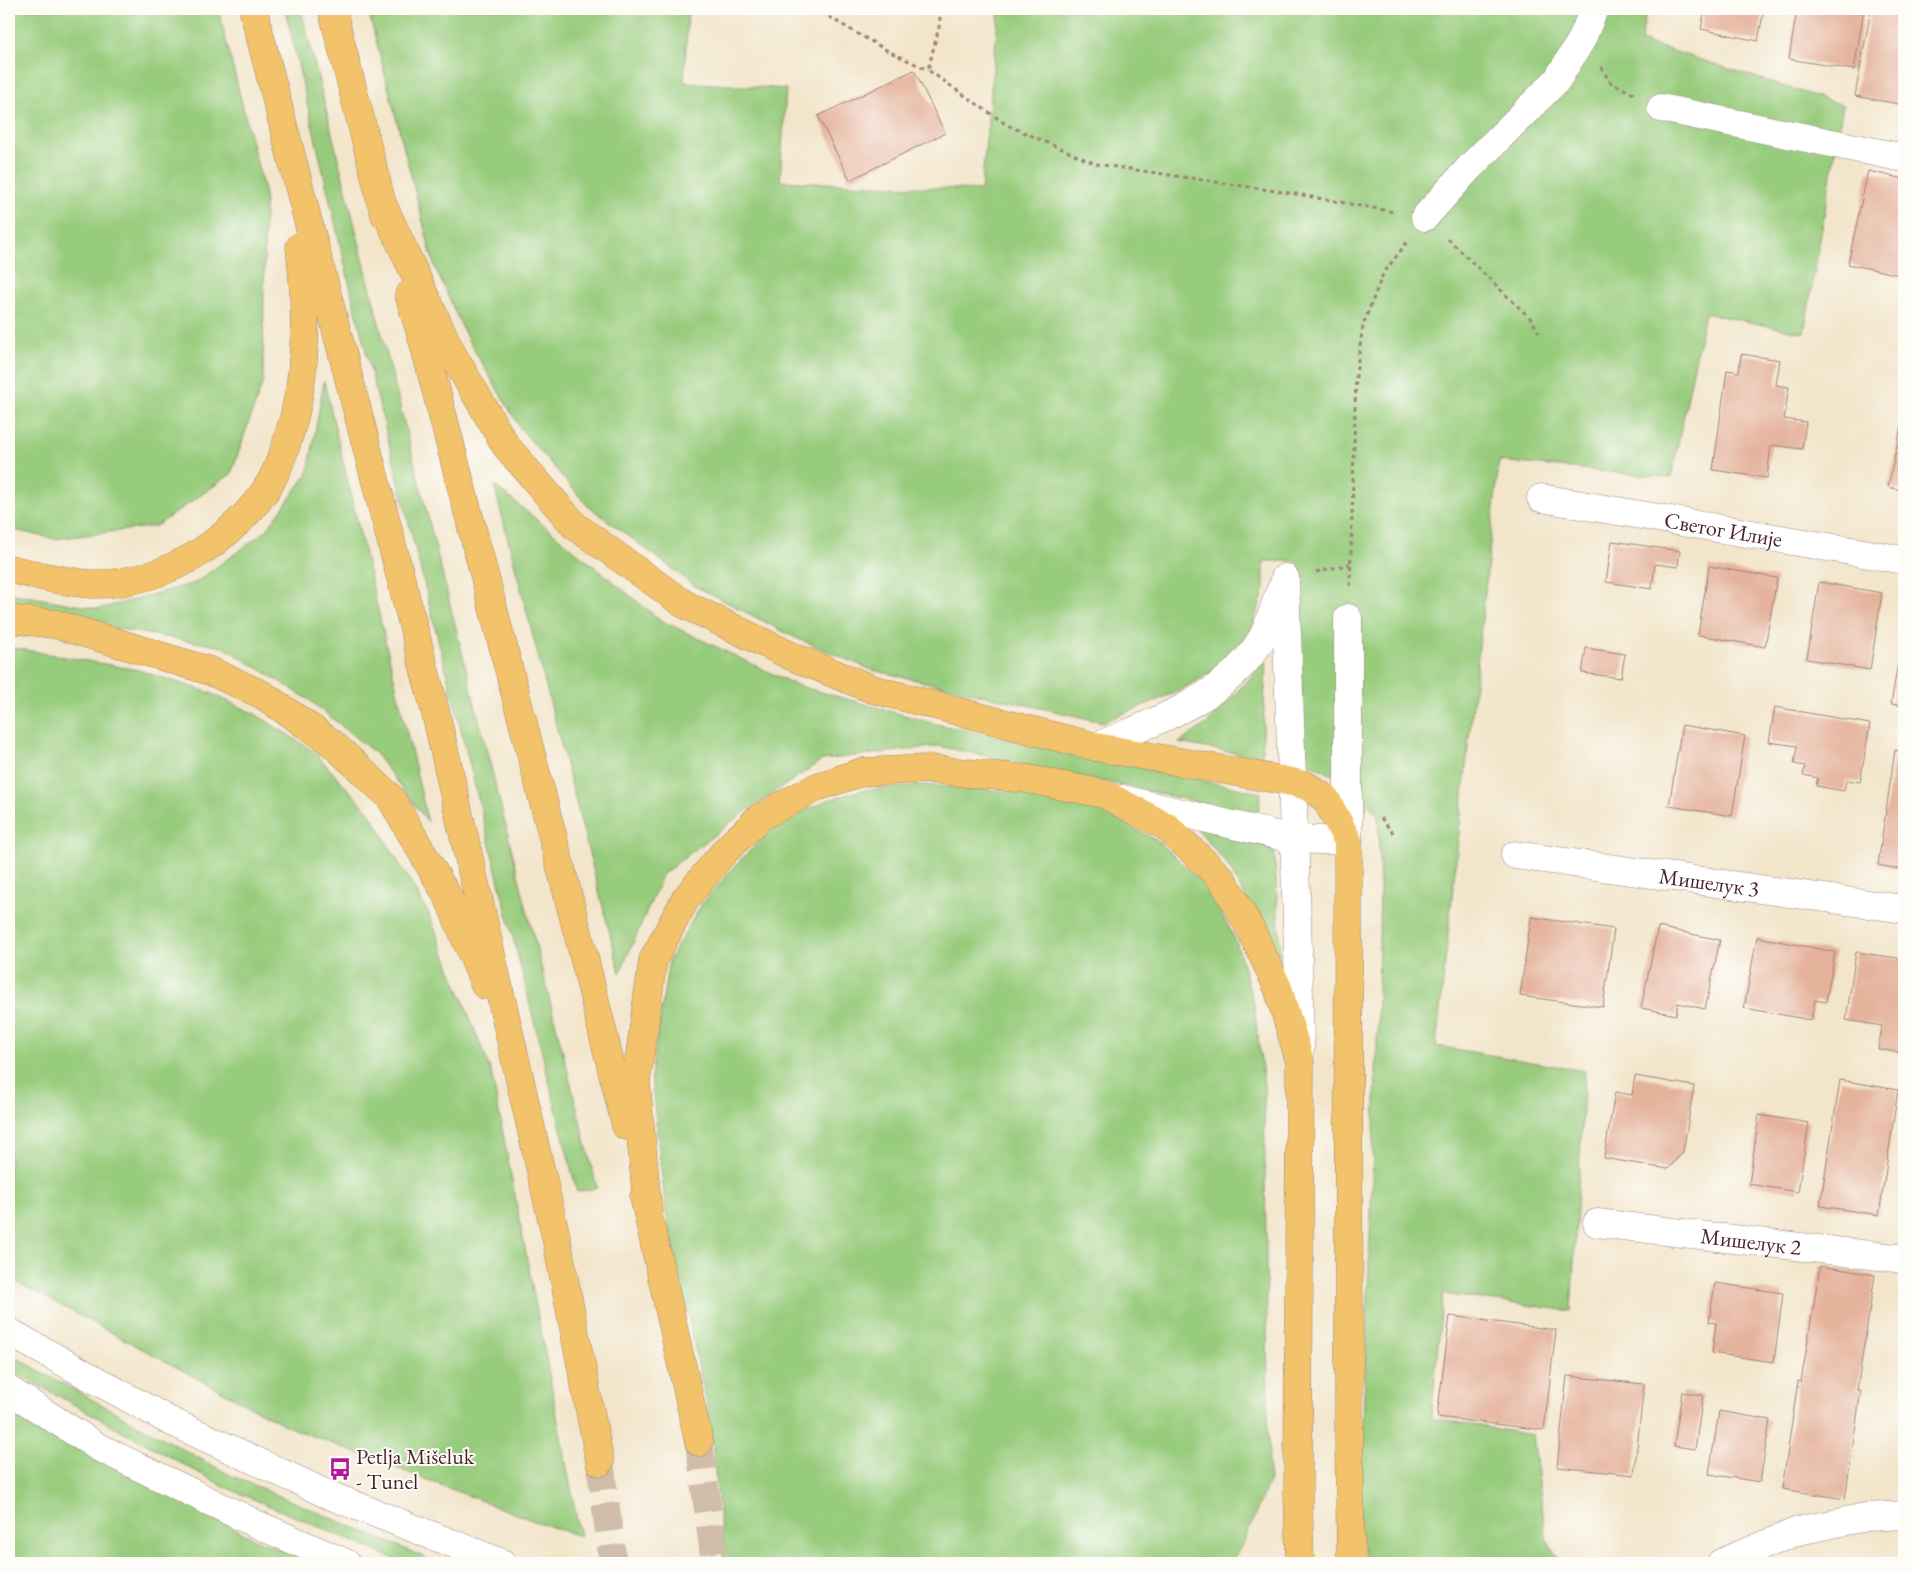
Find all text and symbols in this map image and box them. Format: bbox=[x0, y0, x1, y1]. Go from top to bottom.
street label: Светог Илије bbox=[1662, 505, 1785, 554]
street label: Мишелук 3 bbox=[1657, 861, 1761, 903]
street label: Мишелук 2 bbox=[1699, 1221, 1803, 1261]
place label: Petlja Mišeluk - Tunel bbox=[356, 1442, 475, 1496]
bus stop icon: Petlja Mišeluk - Tunel bbox=[327, 1456, 353, 1482]

